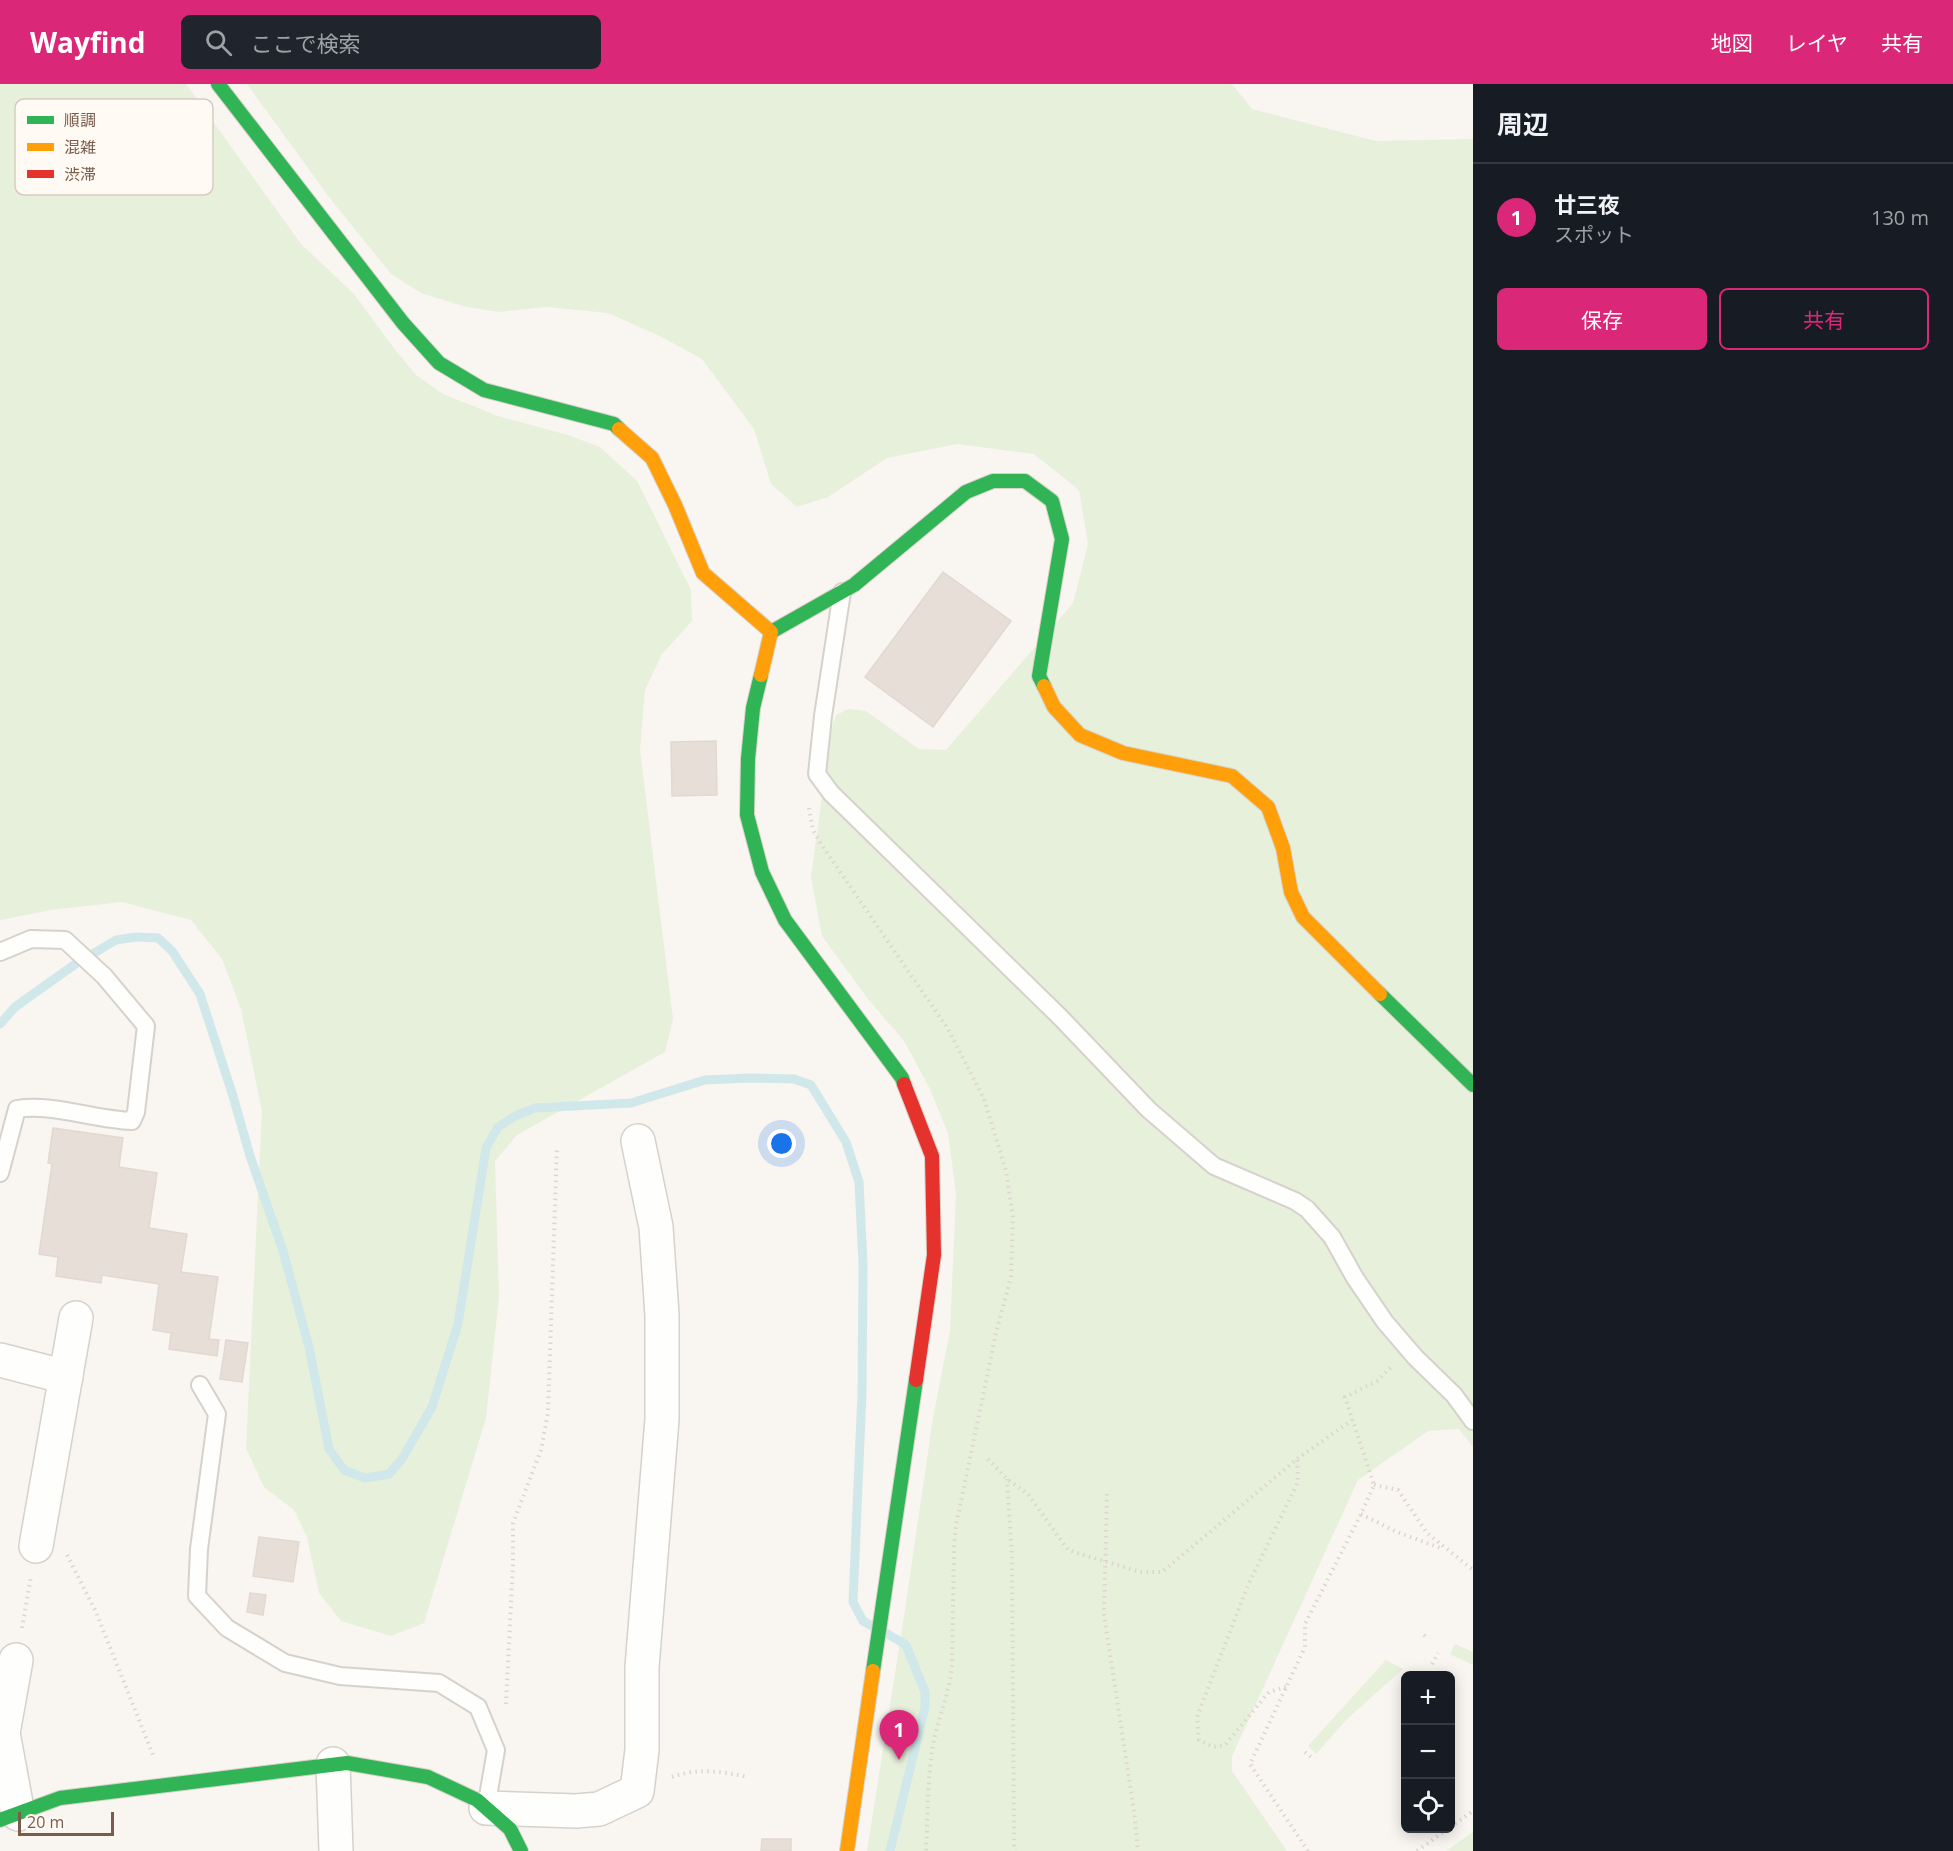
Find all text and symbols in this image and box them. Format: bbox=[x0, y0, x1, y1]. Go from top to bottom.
search box bbox=[181, 15, 601, 69]
text: Wayfind bbox=[30, 23, 145, 61]
icon: search bbox=[202, 26, 235, 59]
text: ここで検索 bbox=[250, 28, 360, 58]
text: 地図 bbox=[1711, 29, 1753, 57]
text: レイヤ bbox=[1786, 29, 1848, 57]
text: 共有 bbox=[1881, 29, 1923, 57]
legend bbox=[15, 99, 213, 195]
text: 周辺 bbox=[1497, 106, 1549, 142]
text: 順調 bbox=[64, 109, 96, 131]
text: 混雑 bbox=[64, 136, 96, 158]
text: 渋滞 bbox=[64, 163, 96, 185]
text: 廿三夜 bbox=[1554, 189, 1620, 219]
text: 1 bbox=[1511, 204, 1522, 231]
text: 130 m bbox=[1871, 204, 1929, 231]
text: スポット bbox=[1554, 221, 1634, 248]
button: 保存 bbox=[1497, 288, 1707, 350]
button: 共有 bbox=[1719, 288, 1929, 350]
your location bbox=[767, 1129, 796, 1158]
map controls bbox=[1401, 1671, 1455, 1833]
button: + bbox=[1401, 1671, 1455, 1725]
pin: 1 bbox=[880, 1710, 918, 1760]
button: − bbox=[1401, 1725, 1455, 1779]
button: locate bbox=[1401, 1779, 1455, 1833]
scale bar bbox=[18, 1809, 114, 1836]
text: 20 m bbox=[27, 1811, 64, 1833]

